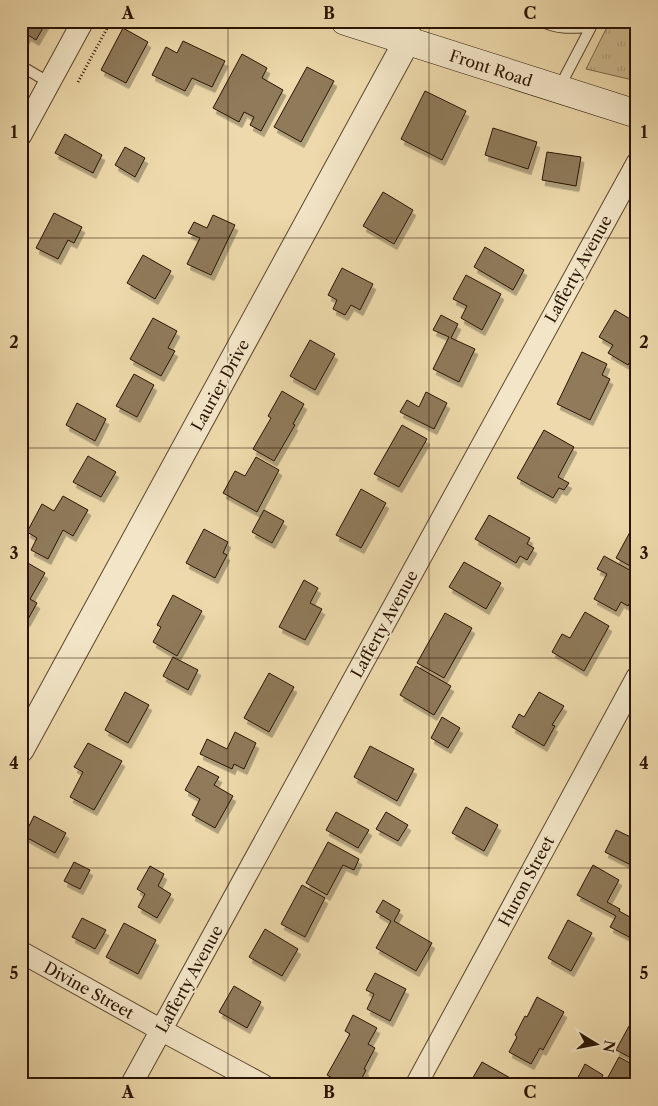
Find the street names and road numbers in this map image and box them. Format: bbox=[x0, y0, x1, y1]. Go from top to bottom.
street label: Front Road bbox=[447, 45, 535, 91]
street label: Lafferty Avenue bbox=[540, 212, 616, 326]
street label: Laurier Drive bbox=[187, 336, 253, 434]
street label: Lafferty Avenue bbox=[346, 567, 422, 681]
street label: Huron Street bbox=[494, 832, 558, 930]
street label: Lafferty Avenue bbox=[151, 922, 227, 1036]
street label: Divine Street bbox=[41, 957, 138, 1023]

